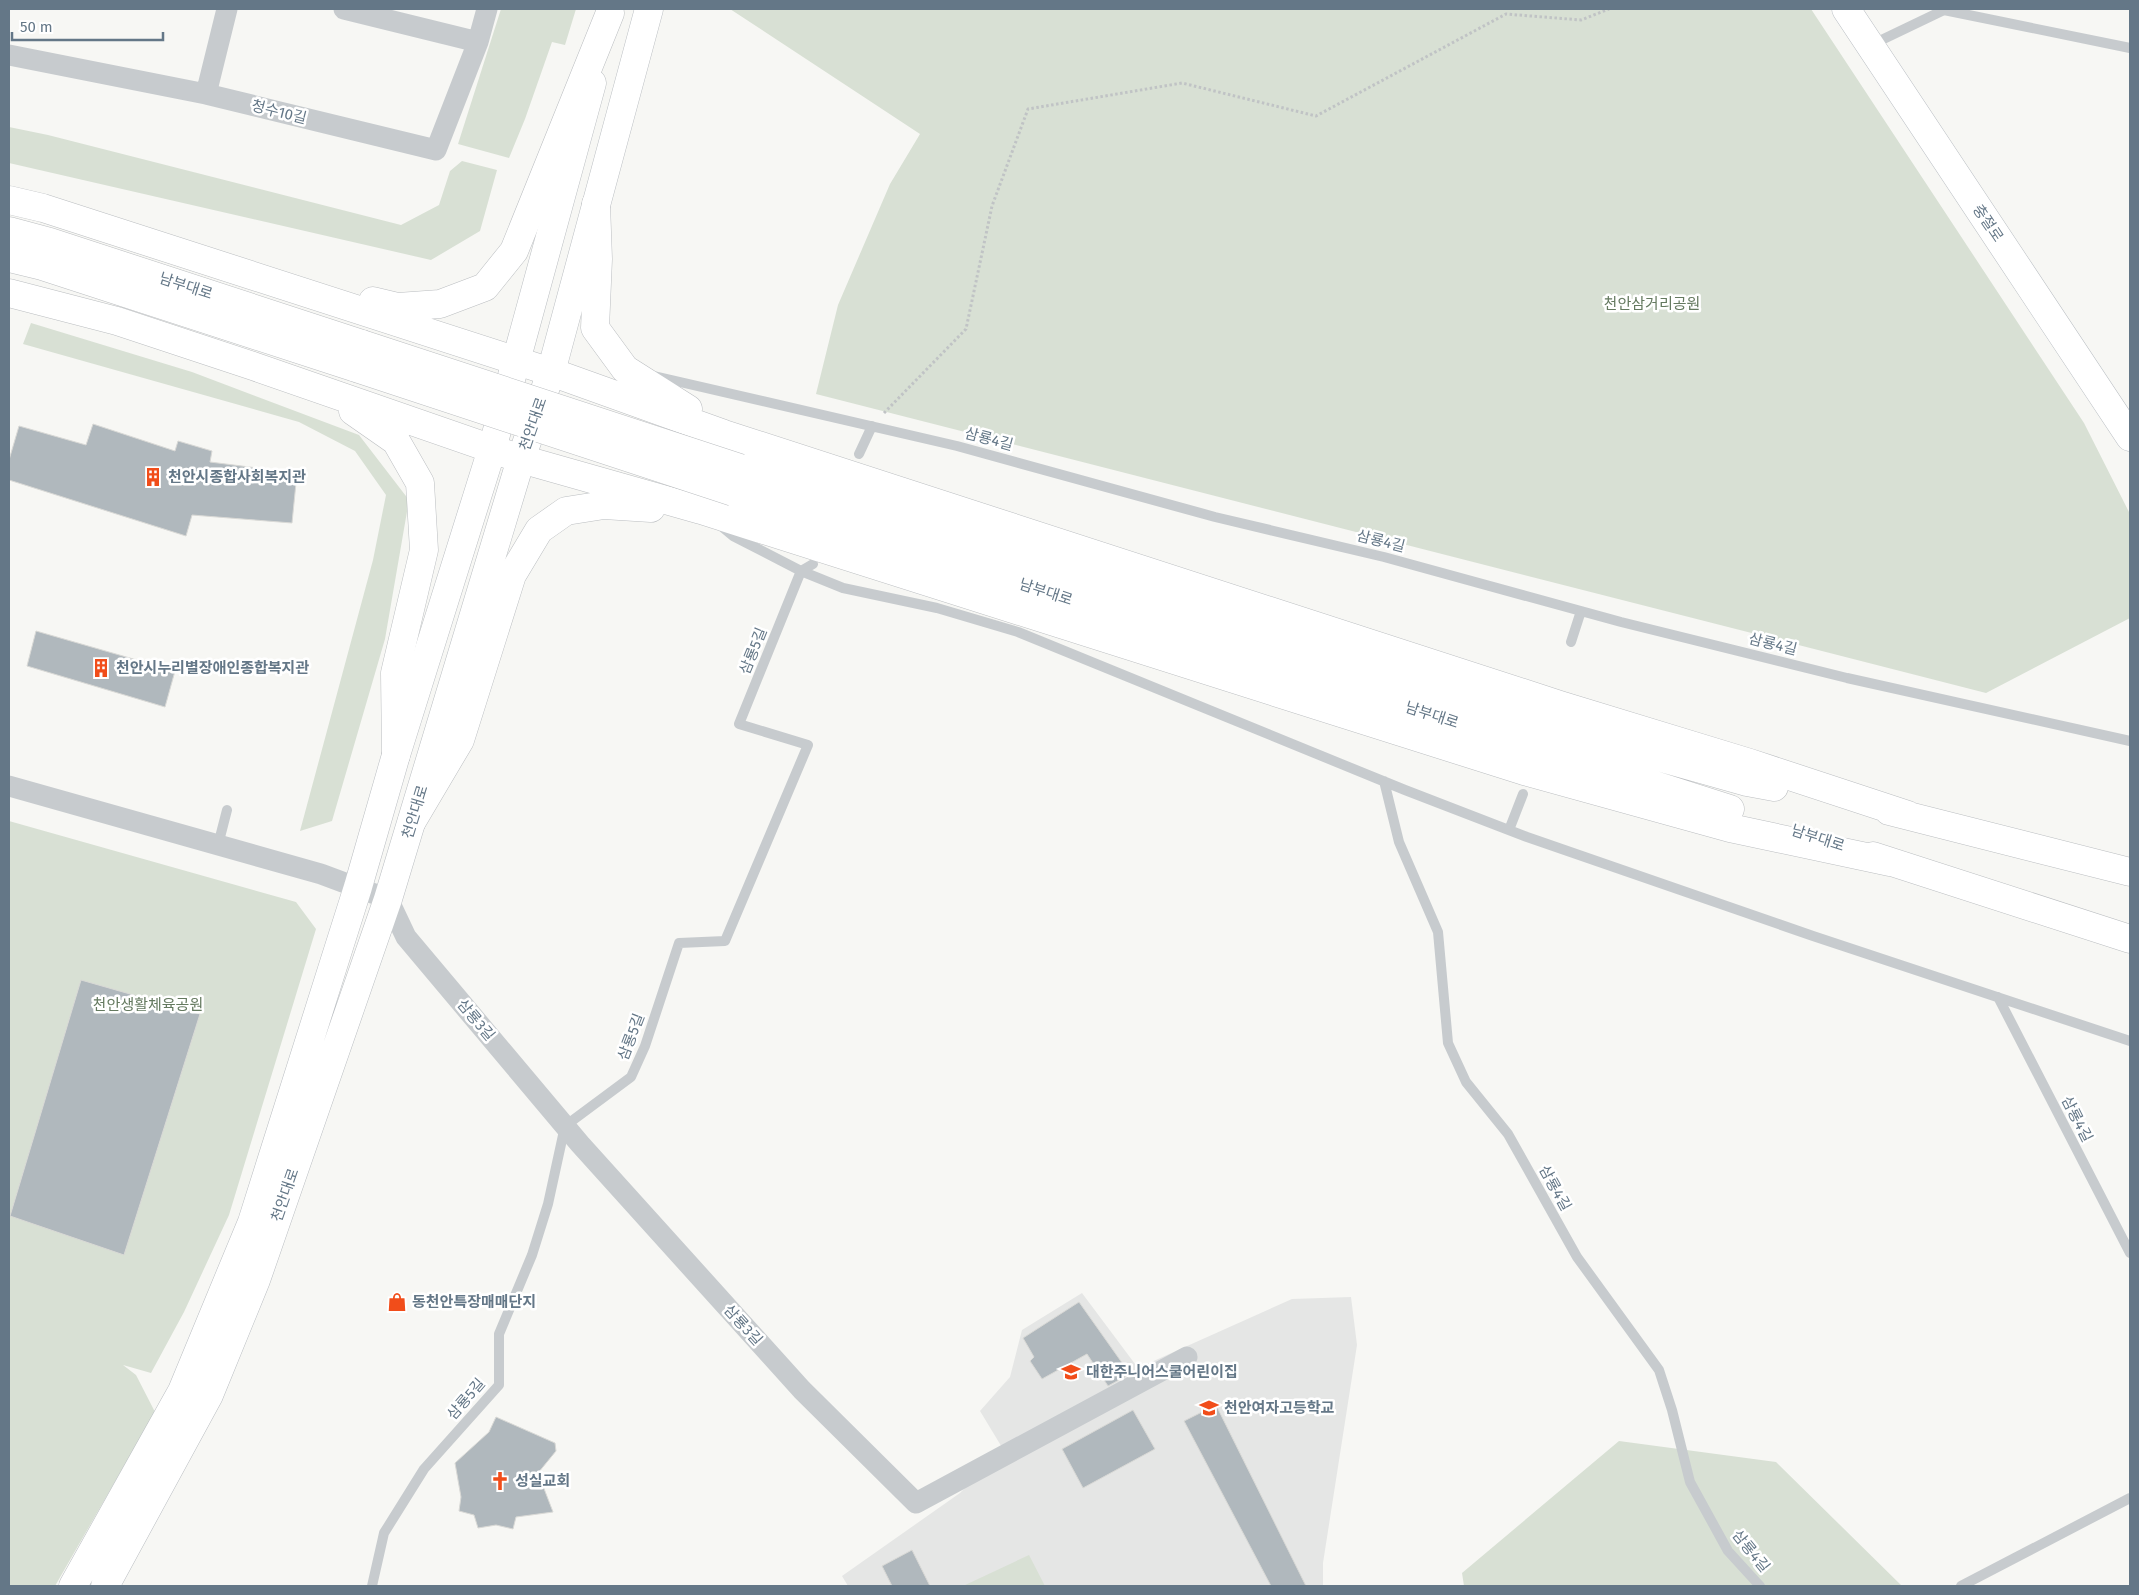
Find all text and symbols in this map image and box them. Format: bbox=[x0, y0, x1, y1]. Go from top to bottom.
scale bar bbox=[12, 10, 164, 42]
text: 50 m bbox=[20, 18, 53, 36]
street label: 청수10길 bbox=[250, 96, 308, 128]
street label: 충절로 bbox=[1969, 201, 2007, 245]
street label: 남부대로 bbox=[157, 269, 215, 303]
park label: 천안삼거리공원 bbox=[1604, 295, 1700, 313]
street label: 천안대로 bbox=[516, 395, 550, 453]
street label: 삼룡4길 bbox=[963, 424, 1015, 454]
building icon: 천안시종합사회복지관 bbox=[142, 466, 164, 488]
place label: 천안시종합사회복지관 bbox=[168, 468, 306, 486]
street label: 삼룡4길 bbox=[1355, 526, 1407, 556]
street label: 남부대로 bbox=[1017, 575, 1075, 609]
street label: 삼룡5길 bbox=[735, 625, 771, 677]
street label: 삼룡4길 bbox=[1747, 629, 1799, 659]
building icon: 천안시누리별장애인종합복지관 bbox=[90, 657, 112, 679]
place label: 천안시누리별장애인종합복지관 bbox=[116, 659, 309, 677]
street label: 남부대로 bbox=[1403, 698, 1461, 732]
street label: 천안대로 bbox=[398, 783, 432, 841]
street label: 남부대로 bbox=[1789, 821, 1847, 855]
street label: 삼룡3길 bbox=[453, 995, 499, 1045]
park label: 천안생활체육공원 bbox=[93, 996, 203, 1014]
street label: 삼룡5길 bbox=[614, 1011, 648, 1063]
street label: 삼룡4길 bbox=[2058, 1093, 2096, 1145]
street label: 삼룡4길 bbox=[1535, 1162, 1575, 1214]
street label: 천안대로 bbox=[268, 1166, 302, 1224]
shop icon: 동천안특장매매단지 bbox=[386, 1291, 408, 1313]
place label: 동천안특장매매단지 bbox=[412, 1293, 536, 1311]
street label: 삼룡3길 bbox=[720, 1301, 766, 1349]
school or university icon: 대한주니어스쿨어린이집 bbox=[1060, 1361, 1082, 1383]
place label: 대한주니어스쿨어린이집 bbox=[1086, 1363, 1238, 1381]
street label: 삼룡5길 bbox=[443, 1375, 489, 1423]
school or university icon: 천안여자고등학교 bbox=[1198, 1397, 1220, 1419]
place label: 천안여자고등학교 bbox=[1224, 1399, 1335, 1417]
church icon: 성실교회 bbox=[489, 1470, 511, 1492]
place label: 성실교회 bbox=[515, 1472, 570, 1490]
street label: 삼룡4길 bbox=[1728, 1526, 1774, 1576]

